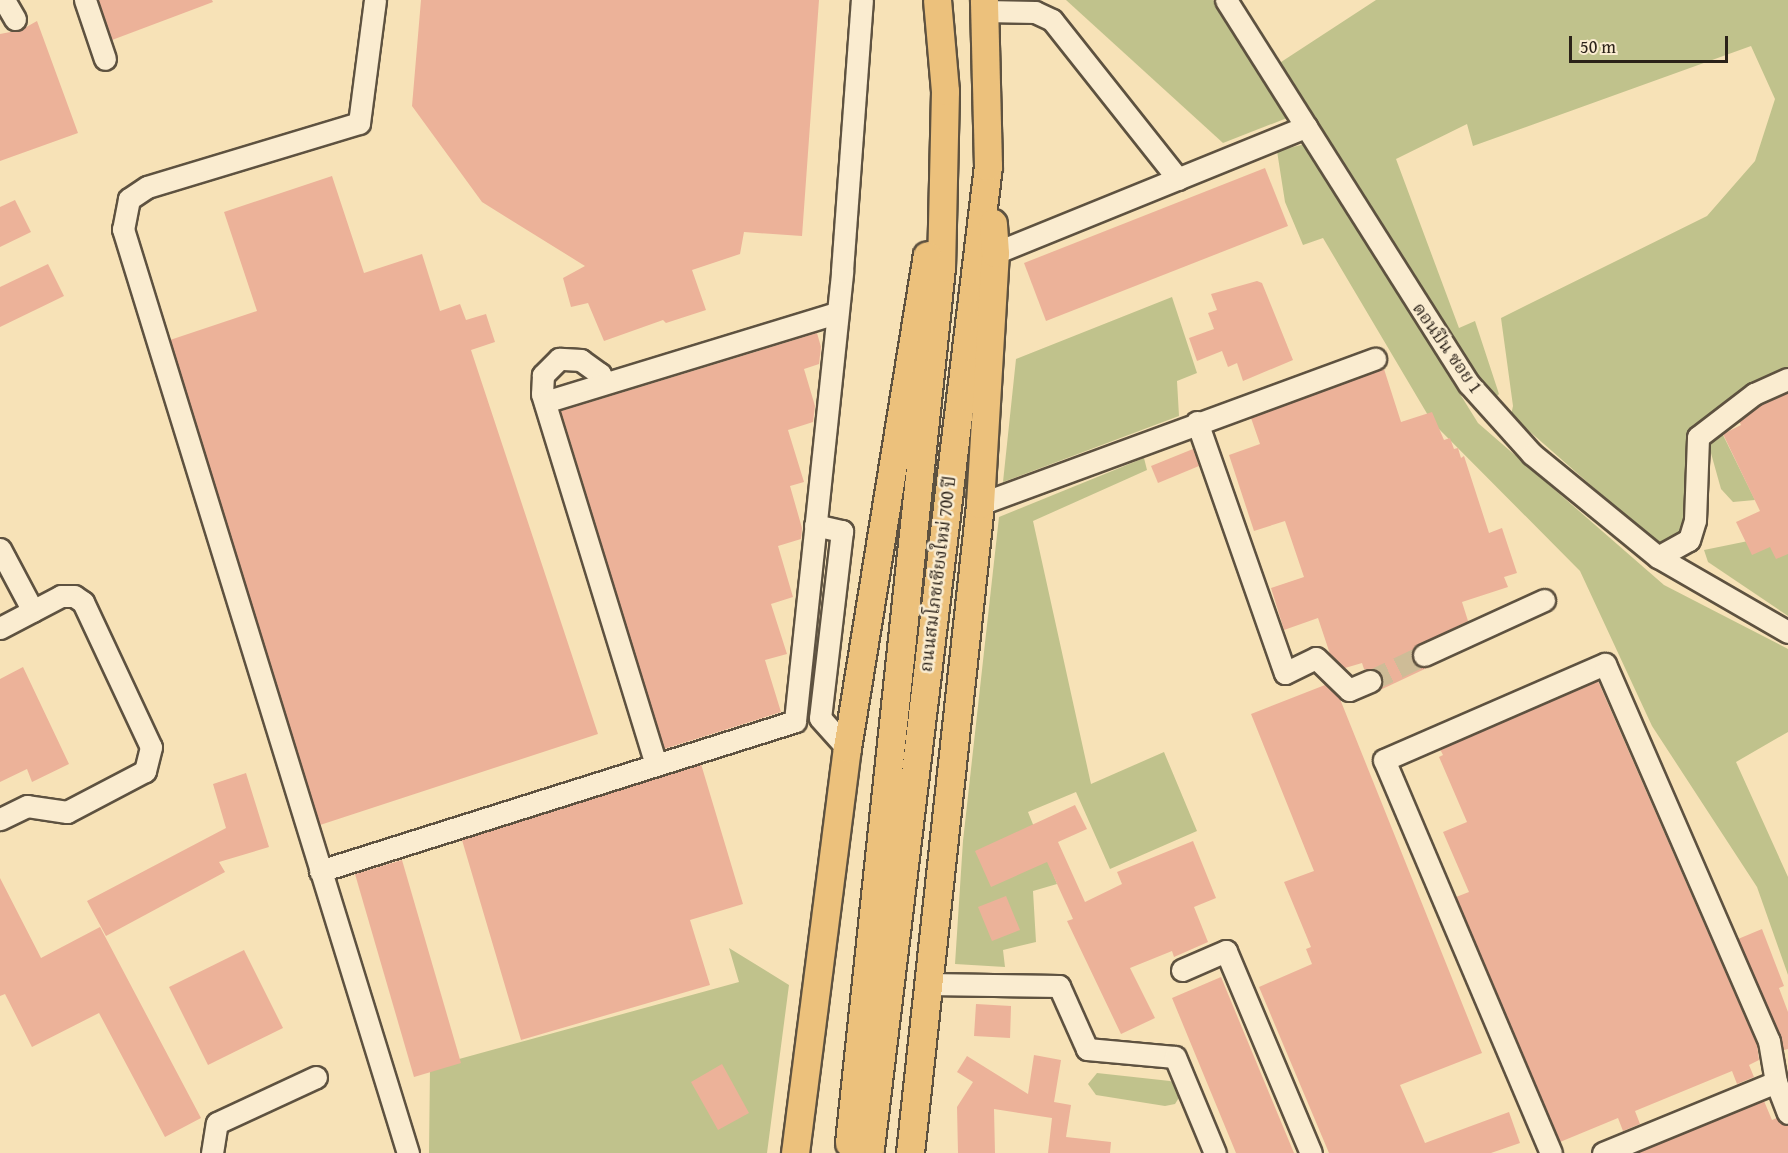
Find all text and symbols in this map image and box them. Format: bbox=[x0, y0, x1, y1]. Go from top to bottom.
scale bar bbox=[1572, 24, 1731, 62]
text: 50 m bbox=[1580, 33, 1616, 60]
street label: ดอนปิน ซอย 1 bbox=[1408, 298, 1486, 398]
street label: ถนนสมโภชเชียงใหม่ 700 ปี bbox=[915, 475, 961, 673]

